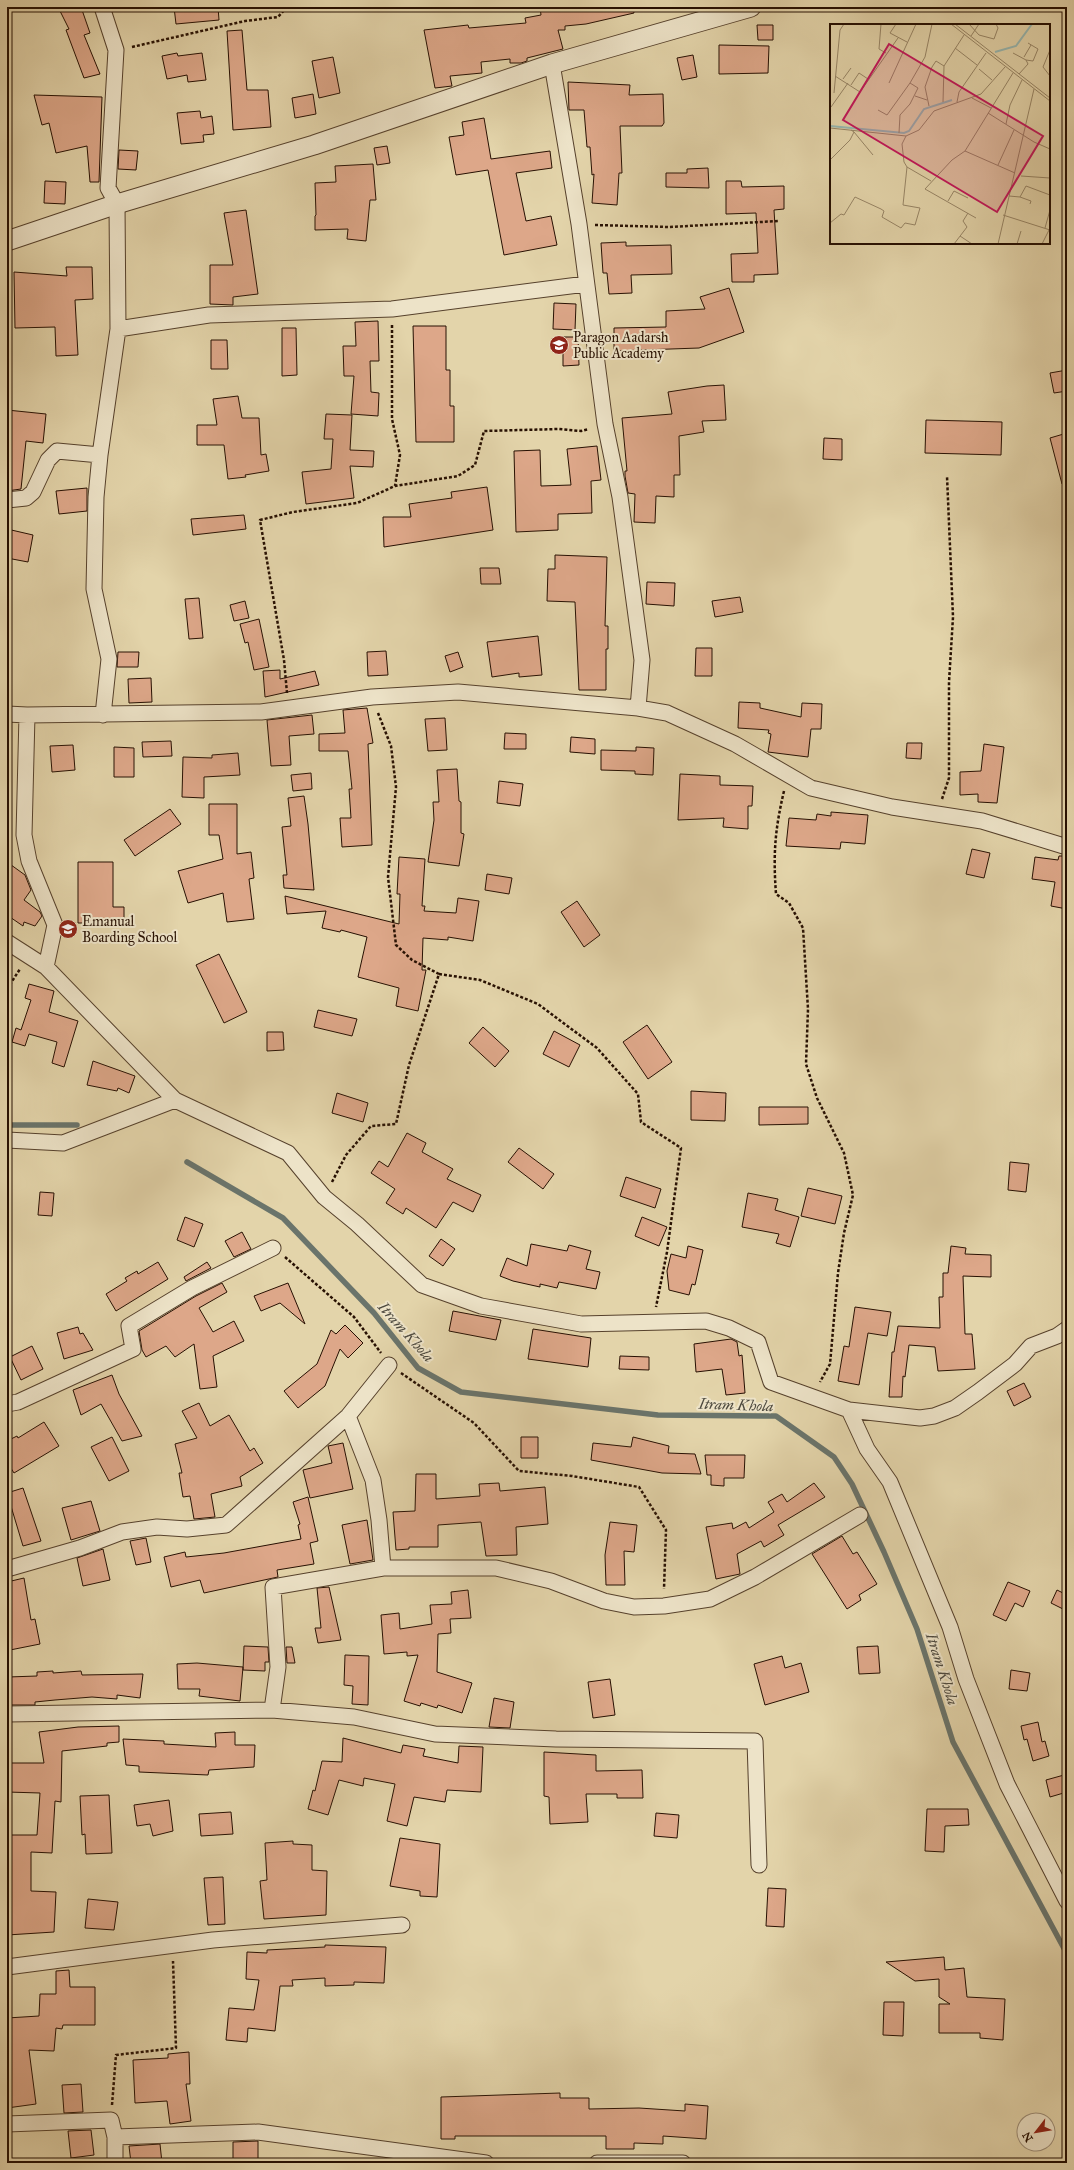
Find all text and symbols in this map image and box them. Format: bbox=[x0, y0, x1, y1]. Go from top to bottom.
inset map bbox=[830, 24, 1050, 244]
place label: Paragon Aadarsh Public Academy bbox=[573, 329, 669, 362]
school or university icon: Paragon Aadarsh Public Academy bbox=[548, 334, 570, 356]
place label: Emanual Boarding School bbox=[82, 913, 177, 946]
school or university icon: Emanual Boarding School bbox=[57, 918, 79, 940]
water label: Itram Khola bbox=[374, 1297, 438, 1366]
water label: Itram Khola bbox=[697, 1395, 774, 1415]
water label: Itram Khola bbox=[922, 1630, 962, 1707]
north arrow bbox=[1016, 2112, 1056, 2152]
text: N bbox=[1020, 2129, 1036, 2144]

